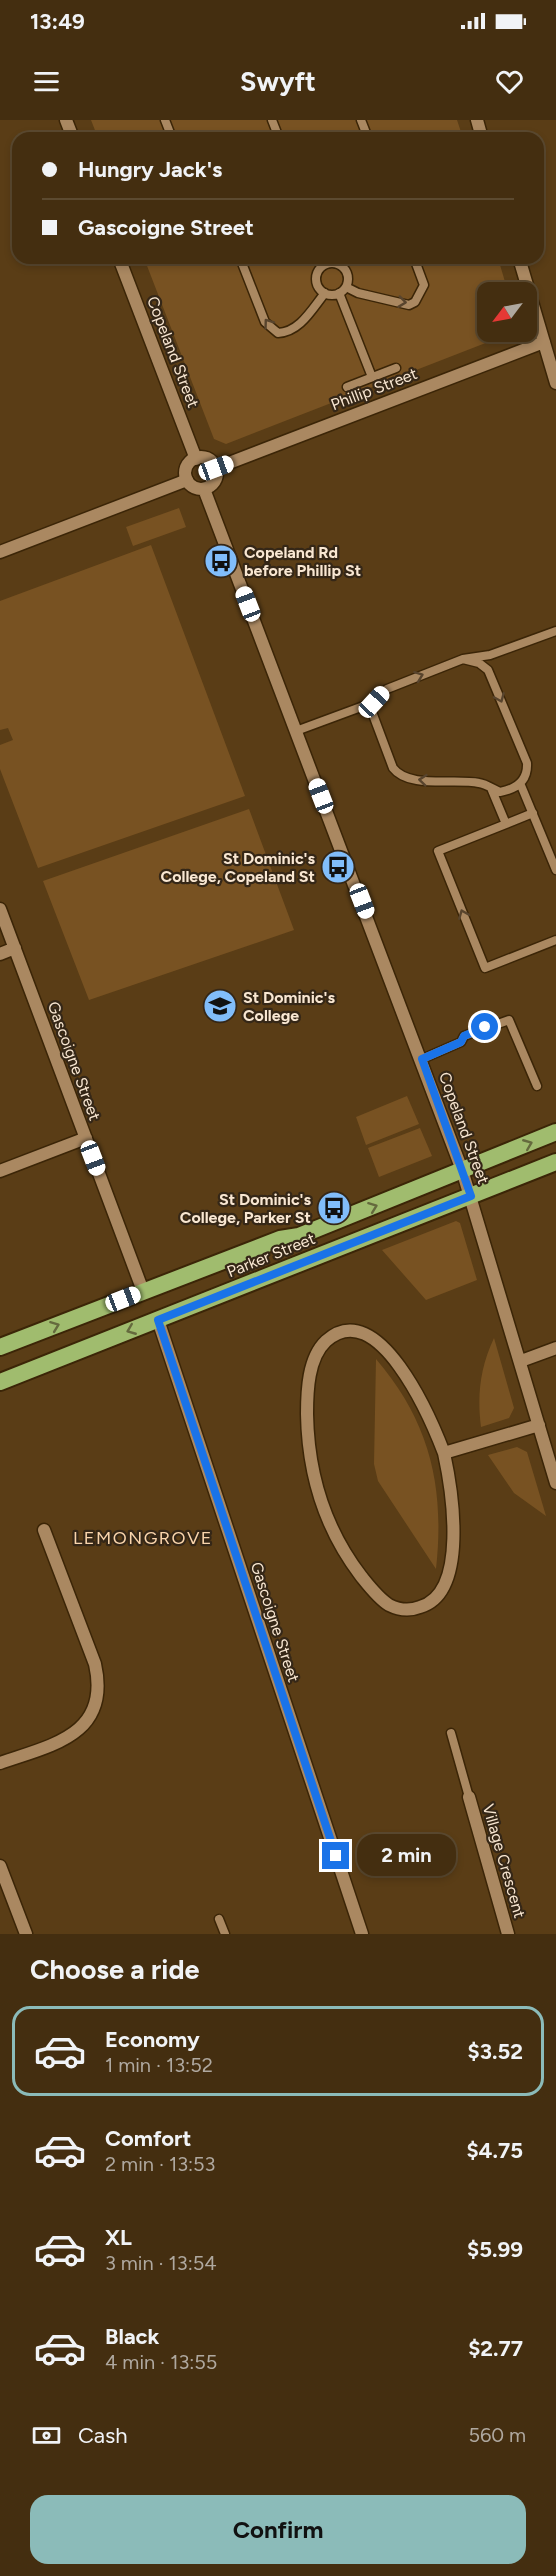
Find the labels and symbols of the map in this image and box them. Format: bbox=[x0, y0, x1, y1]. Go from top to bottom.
north arrow bbox=[477, 282, 537, 342]
street label: Copeland Street bbox=[143, 294, 203, 410]
one-way arrow bbox=[397, 295, 407, 308]
one-way arrow bbox=[264, 319, 275, 330]
street label: Phillip Street bbox=[328, 364, 420, 414]
car bbox=[196, 453, 236, 483]
bus stop icon: Copeland Rd before Phillip St bbox=[203, 543, 239, 579]
place label: Copeland Rd before Phillip St bbox=[244, 543, 361, 580]
car bbox=[233, 584, 263, 624]
one-way arrow bbox=[413, 671, 424, 683]
car bbox=[355, 683, 393, 721]
one-way arrow bbox=[492, 692, 504, 703]
one-way arrow bbox=[418, 774, 428, 787]
car bbox=[306, 776, 336, 816]
place label: St Dominic's College, Copeland St bbox=[161, 849, 316, 886]
bus stop icon: St Dominic's College, Copeland St bbox=[320, 849, 356, 885]
car bbox=[347, 881, 377, 921]
one-way arrow bbox=[458, 909, 470, 920]
school or university icon: St Dominic's College bbox=[202, 988, 238, 1024]
place label: St Dominic's College bbox=[243, 988, 336, 1025]
street label: Gascoigne Street bbox=[44, 999, 104, 1123]
route start bbox=[471, 1013, 498, 1040]
street label: Copeland Street bbox=[435, 1069, 493, 1187]
car bbox=[78, 1138, 108, 1178]
one-way arrow bbox=[521, 1139, 532, 1151]
place label: St Dominic's College, Parker St bbox=[180, 1190, 312, 1227]
bus stop icon: St Dominic's College, Parker St bbox=[316, 1190, 352, 1226]
one-way arrow bbox=[367, 1202, 378, 1214]
street label: Parker Street bbox=[224, 1229, 318, 1281]
car bbox=[103, 1284, 143, 1314]
one-way arrow bbox=[48, 1321, 59, 1333]
one-way arrow bbox=[126, 1323, 137, 1335]
district label: LEMONGROVE bbox=[73, 1527, 213, 1549]
street label: Gascoigne Street bbox=[247, 1560, 303, 1684]
street label: Village Crescent bbox=[479, 1802, 529, 1920]
callout: 2 min bbox=[357, 1835, 456, 1877]
route end bbox=[322, 1842, 349, 1869]

